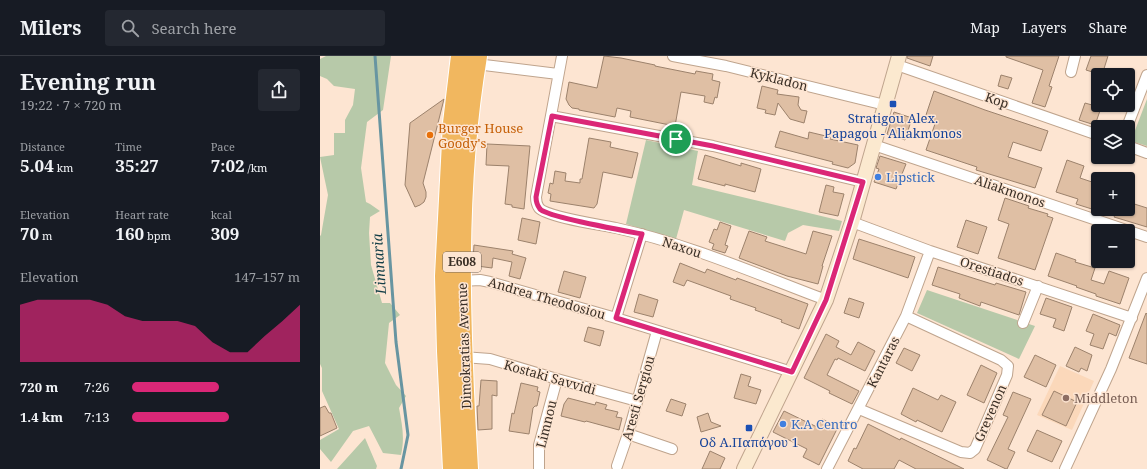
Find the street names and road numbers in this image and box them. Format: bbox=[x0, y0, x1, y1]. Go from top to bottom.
street label: Kykladon bbox=[748, 63, 810, 95]
street label: Kop bbox=[983, 88, 1011, 112]
street label: Aliakmonos bbox=[972, 170, 1048, 212]
street label: Naxou bbox=[660, 232, 704, 262]
road number: E608 bbox=[443, 252, 481, 272]
street label: Orestiados bbox=[958, 252, 1026, 290]
street label: Andrea Theodosiou bbox=[486, 273, 608, 323]
street label: Dimokratias Avenue bbox=[453, 283, 475, 409]
street label: Kantaras bbox=[862, 333, 904, 391]
street label: Aresti Sergiou bbox=[617, 354, 659, 442]
street label: Kostaki Savvidi bbox=[502, 355, 598, 399]
street label: Grevenon bbox=[969, 381, 1011, 445]
street label: Limnou bbox=[531, 398, 561, 450]

